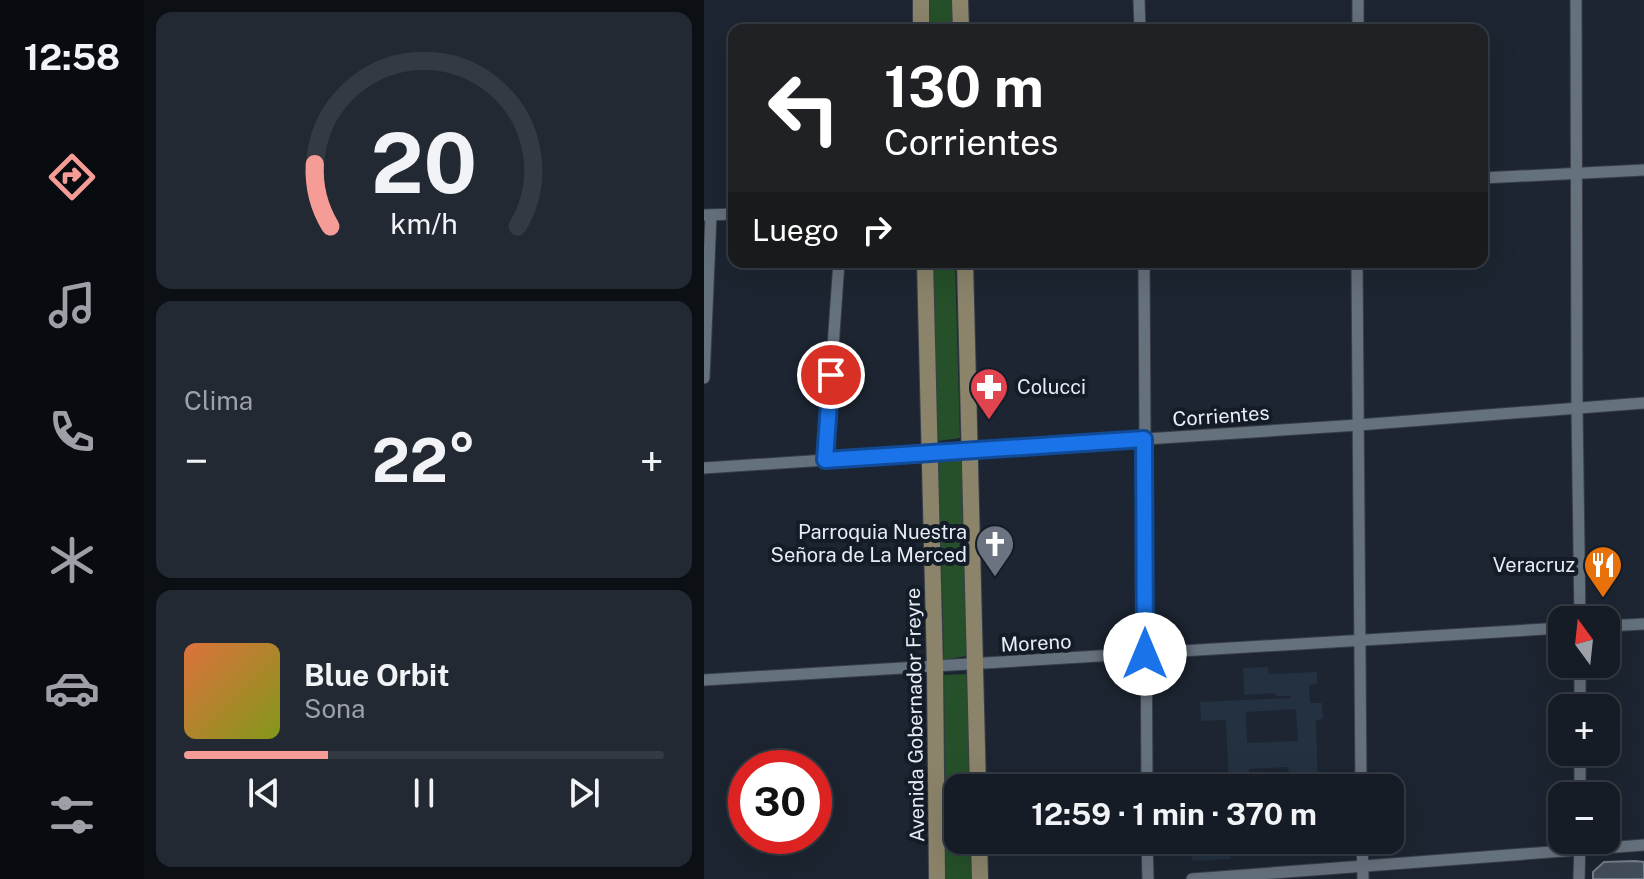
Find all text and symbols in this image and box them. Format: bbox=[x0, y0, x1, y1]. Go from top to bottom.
text: 12:58 bbox=[24, 36, 120, 78]
text: 130 m bbox=[884, 54, 1044, 120]
icon: left bbox=[752, 56, 856, 160]
text: 20 bbox=[371, 113, 477, 211]
text: Corrientes bbox=[884, 121, 1059, 163]
icon: directions bbox=[44, 149, 100, 205]
text: km/h bbox=[390, 207, 458, 240]
icon: right bbox=[855, 208, 899, 252]
text: Luego bbox=[752, 212, 839, 248]
icon: music bbox=[44, 277, 100, 333]
pin bbox=[797, 341, 865, 409]
icon: arrive bbox=[809, 353, 853, 397]
pharmacy icon: Colucci bbox=[968, 366, 1010, 421]
place label: Colucci bbox=[1017, 375, 1086, 399]
text: Clima bbox=[184, 385, 253, 416]
street label: Corrientes bbox=[1172, 401, 1270, 431]
icon: phone bbox=[44, 404, 100, 460]
text: 22° bbox=[372, 425, 476, 496]
text: − bbox=[184, 435, 208, 487]
text: + bbox=[640, 435, 664, 487]
place label: Parroquia Nuestra Señora de La Merced bbox=[771, 520, 967, 567]
church icon: Parroquia Nuestra Señora de La Merced bbox=[974, 523, 1016, 578]
icon: climate bbox=[44, 532, 100, 588]
restaurant icon: Veracruz bbox=[1582, 544, 1624, 599]
place label: Veracruz bbox=[1493, 553, 1575, 577]
street label: Avenida Gobernador Freyre bbox=[901, 588, 929, 842]
north arrow bbox=[1548, 606, 1620, 678]
map controls bbox=[1548, 606, 1620, 854]
position arrow bbox=[1103, 612, 1187, 696]
street label: Moreno bbox=[1000, 629, 1072, 657]
text: Blue Orbit bbox=[304, 657, 450, 693]
icon: car bbox=[44, 660, 100, 716]
text: Sona bbox=[304, 693, 365, 724]
button: + bbox=[1548, 694, 1620, 766]
speed limit sign: 30 bbox=[728, 750, 832, 854]
icon: previous bbox=[242, 771, 286, 815]
icon: pause bbox=[402, 771, 446, 815]
icon: next bbox=[562, 771, 606, 815]
button: − bbox=[1548, 782, 1620, 854]
icon: filters bbox=[44, 787, 100, 843]
text: 12:59 · 1 min · 370 m bbox=[1031, 796, 1317, 832]

